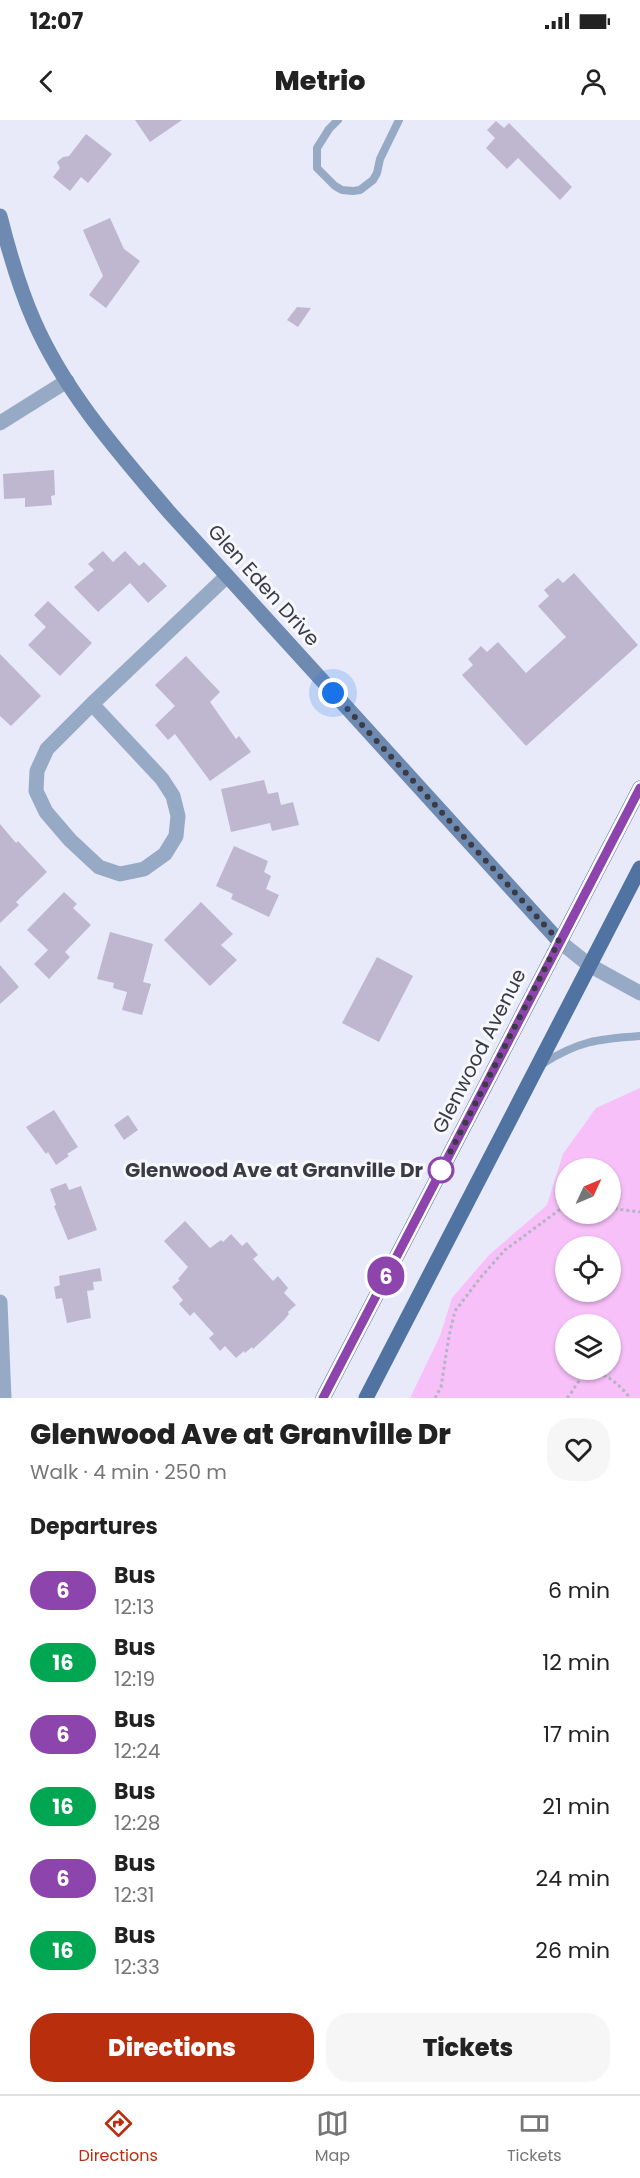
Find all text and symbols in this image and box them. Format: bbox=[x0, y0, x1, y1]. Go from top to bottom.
text: 12:07 bbox=[30, 6, 83, 37]
text: Metrio bbox=[275, 62, 365, 99]
icon: back bbox=[30, 65, 63, 98]
icon: person bbox=[577, 65, 610, 98]
street label: Glen Eden Drive bbox=[202, 518, 326, 652]
your location bbox=[318, 678, 348, 708]
street label: Glenwood Avenue bbox=[425, 964, 533, 1138]
place label: Glenwood Ave at Granville Dr bbox=[125, 1156, 423, 1184]
marker: Glenwood Ave at Granville Dr bbox=[428, 1157, 454, 1183]
north arrow bbox=[555, 1158, 621, 1224]
map controls bbox=[555, 1158, 621, 1380]
button: locate bbox=[555, 1236, 621, 1302]
line badge: 6 bbox=[366, 1256, 406, 1296]
text: 6 bbox=[379, 1262, 393, 1291]
button: layers bbox=[555, 1314, 621, 1380]
text: Glenwood Ave at Granville Dr bbox=[30, 1415, 451, 1454]
button: heart bbox=[547, 1418, 610, 1481]
text: Walk · 4 min · 250 m bbox=[30, 1458, 227, 1486]
text: Departures bbox=[30, 1511, 158, 1542]
text: Bus bbox=[114, 1560, 156, 1591]
text: 6 min bbox=[548, 1575, 610, 1606]
text: 6 bbox=[56, 1576, 70, 1605]
text: 12:13 bbox=[114, 1593, 154, 1621]
text: Bus bbox=[114, 1632, 156, 1663]
text: 12 min bbox=[542, 1647, 610, 1678]
text: 16 bbox=[52, 1648, 74, 1677]
text: 12:19 bbox=[114, 1665, 155, 1693]
text: Bus bbox=[114, 1704, 156, 1735]
text: 17 min bbox=[543, 1719, 610, 1750]
text: 6 bbox=[56, 1720, 70, 1749]
text: 12:24 bbox=[114, 1737, 160, 1765]
text: Bus bbox=[114, 1776, 156, 1807]
text: 21 min bbox=[542, 1791, 610, 1822]
text: 16 bbox=[52, 1792, 74, 1821]
text: 12:28 bbox=[114, 1809, 160, 1837]
text: Bus bbox=[114, 1848, 156, 1879]
text: 24 min bbox=[535, 1863, 610, 1894]
text: 6 bbox=[56, 1864, 70, 1893]
text: 12:31 bbox=[114, 1881, 154, 1909]
text: Bus bbox=[114, 1920, 156, 1951]
text: 26 min bbox=[535, 1935, 610, 1966]
text: 16 bbox=[52, 1936, 74, 1965]
text: 12:33 bbox=[114, 1953, 160, 1981]
button: Directions bbox=[30, 2013, 314, 2082]
button: Tickets bbox=[326, 2013, 610, 2082]
tab: Directions bbox=[78, 2107, 158, 2168]
tab: Map bbox=[315, 2107, 350, 2168]
tab: Tickets bbox=[507, 2107, 562, 2168]

